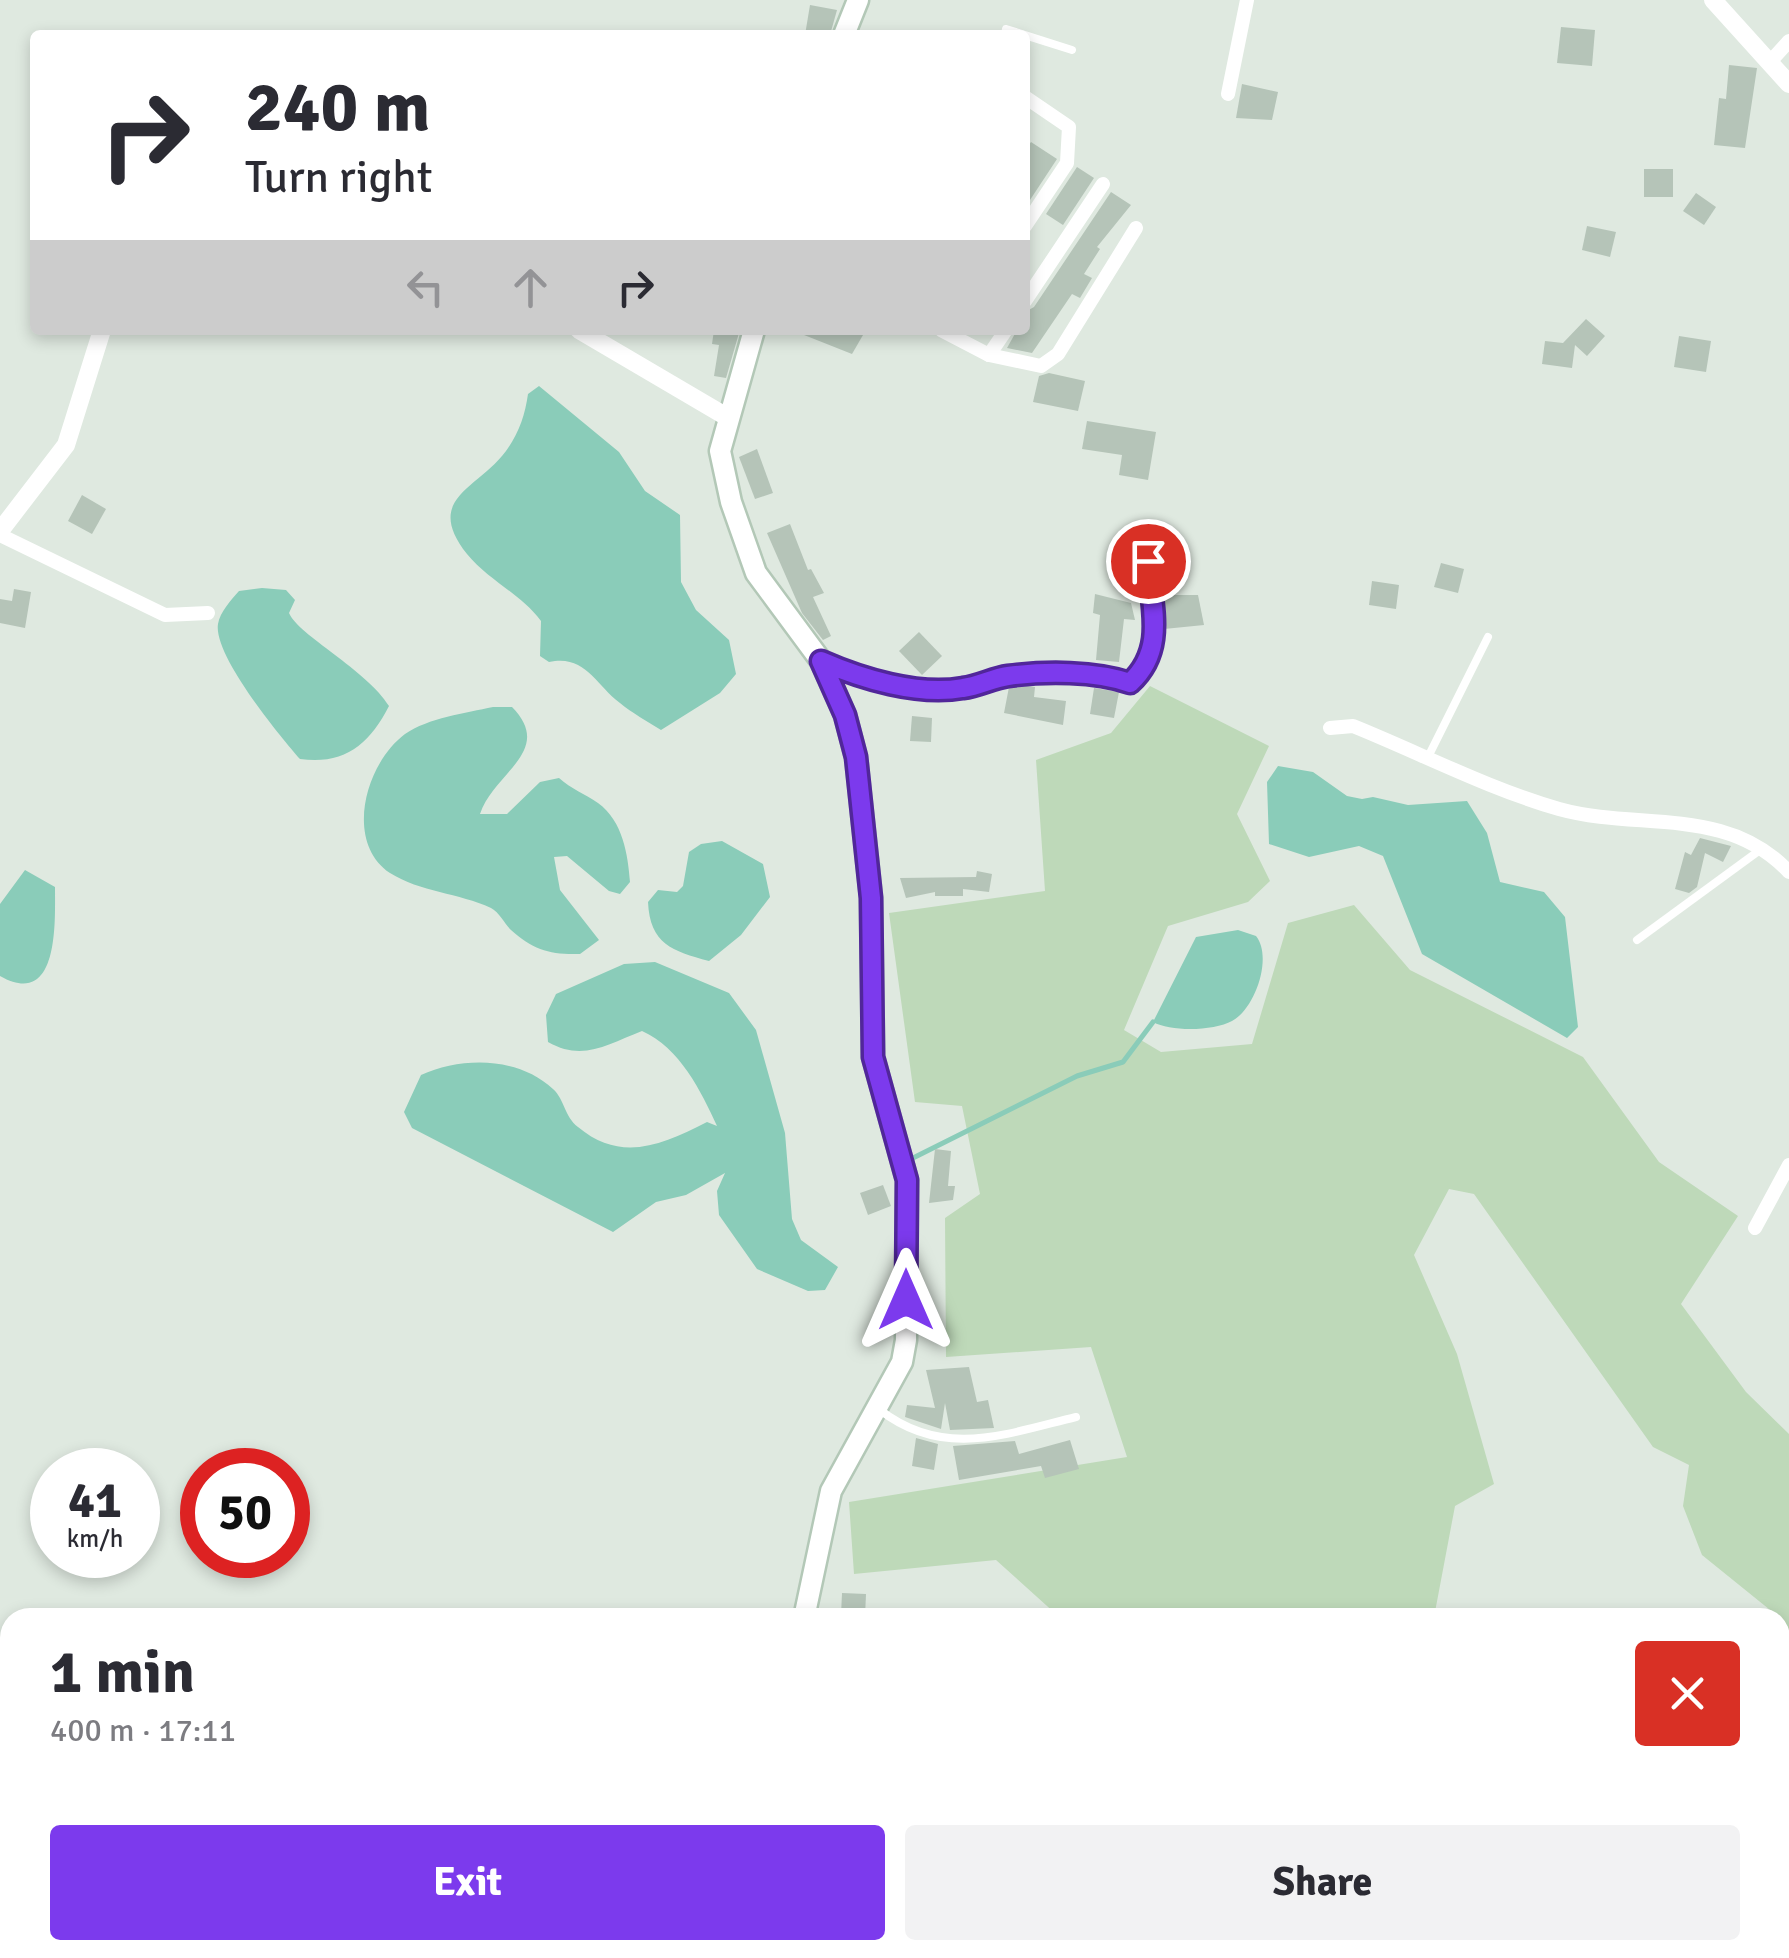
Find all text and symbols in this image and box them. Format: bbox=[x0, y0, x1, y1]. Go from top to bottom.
text: 240 m bbox=[245, 64, 430, 150]
icon: right bbox=[80, 70, 210, 200]
text: Turn right bbox=[245, 150, 433, 205]
icon: left bbox=[398, 260, 453, 315]
icon: ahead bbox=[503, 260, 558, 315]
icon: right bbox=[608, 260, 663, 315]
pin bbox=[1106, 519, 1191, 604]
icon: arrive bbox=[1121, 534, 1176, 589]
position arrow bbox=[854, 1248, 958, 1352]
speed limit sign: 50 bbox=[180, 1448, 310, 1578]
text: 41 bbox=[68, 1470, 122, 1532]
text: km/h bbox=[67, 1523, 123, 1554]
text: 1 min bbox=[50, 1636, 195, 1710]
button: close bbox=[1635, 1641, 1740, 1746]
text: 400 m · 17:11 bbox=[50, 1711, 236, 1750]
button: Exit bbox=[50, 1825, 885, 1940]
button: Share bbox=[905, 1825, 1740, 1940]

